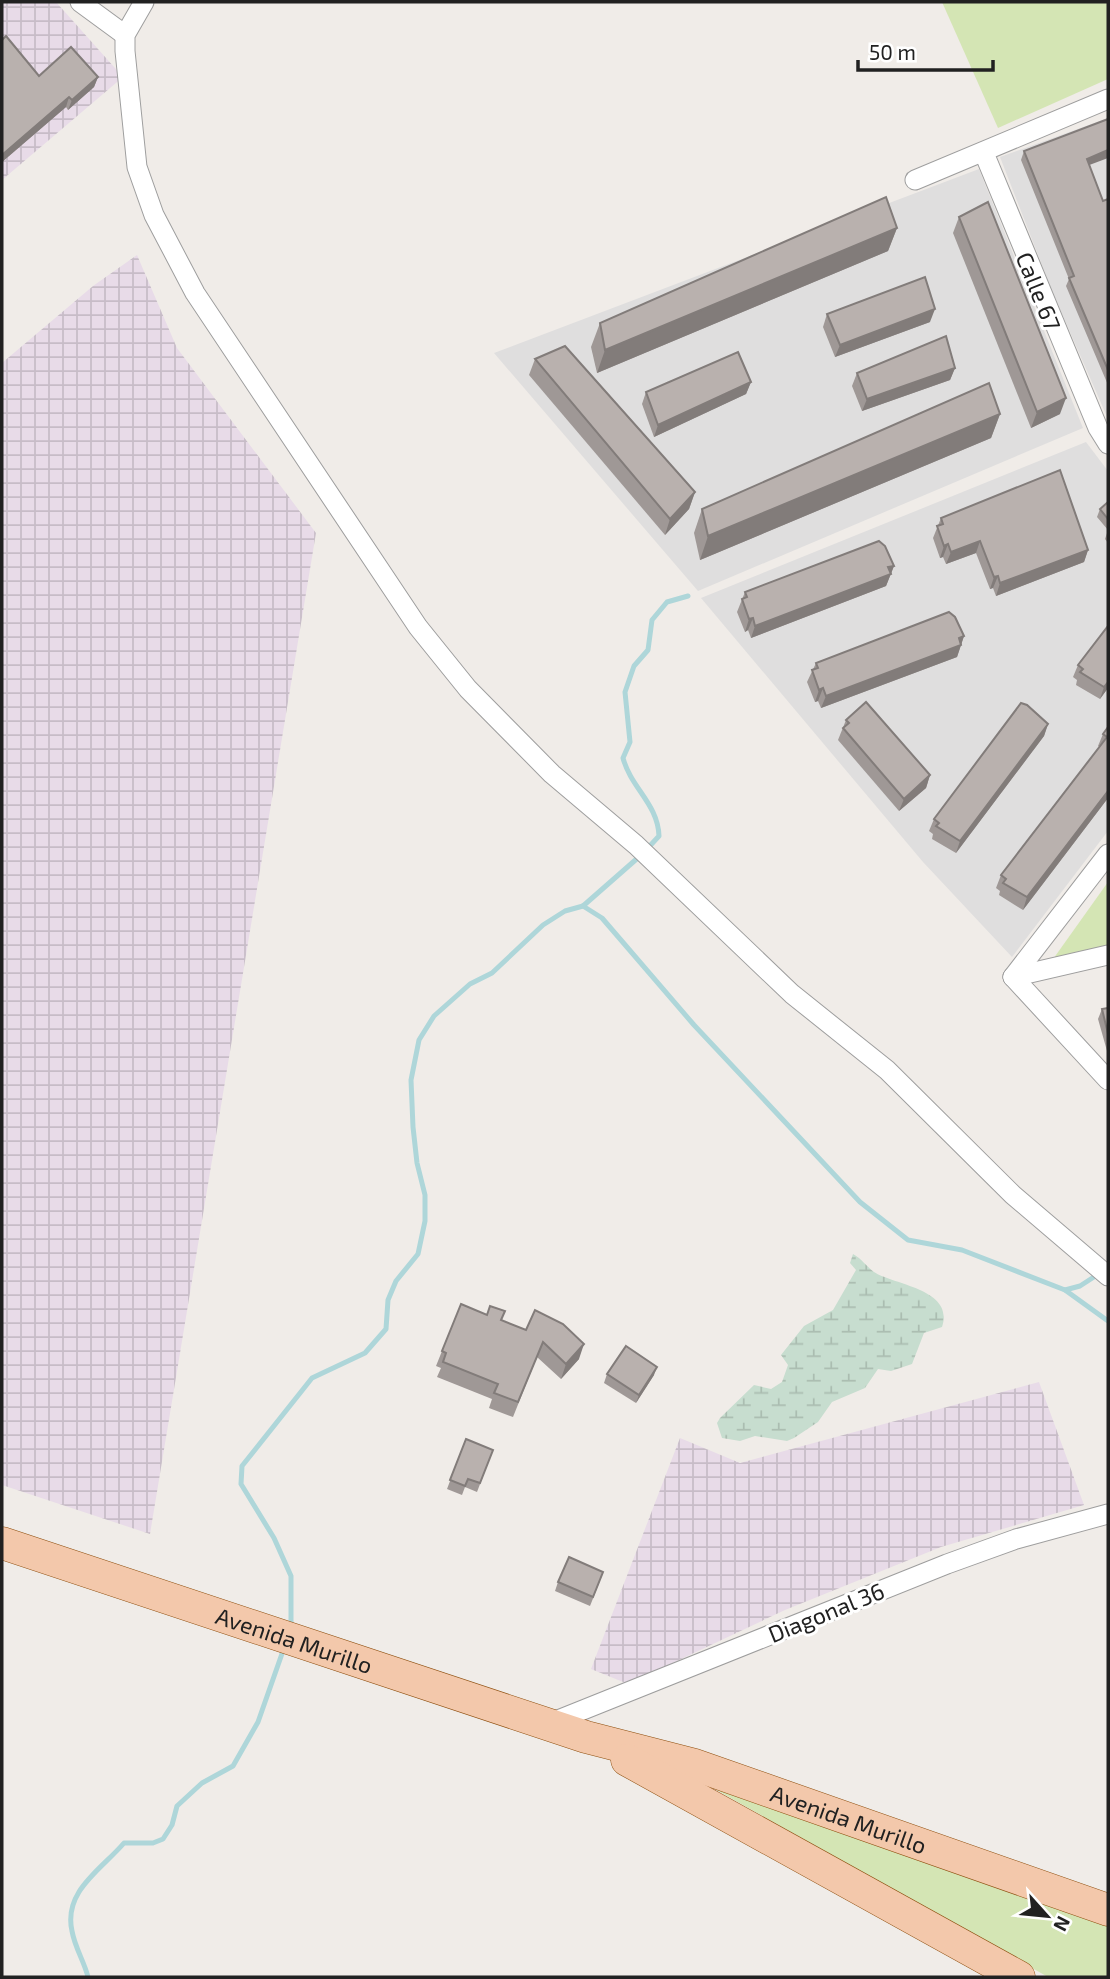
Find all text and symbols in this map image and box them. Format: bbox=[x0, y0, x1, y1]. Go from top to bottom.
scale bar bbox=[858, 28, 993, 72]
text: 50 m bbox=[869, 39, 916, 64]
street label: Calle 67 bbox=[1011, 248, 1067, 334]
street label: Diagonal 36 bbox=[764, 1576, 888, 1648]
street label: Avenida Murillo bbox=[212, 1601, 376, 1679]
street label: Avenida Murillo bbox=[767, 1779, 931, 1859]
north arrow bbox=[1012, 1881, 1082, 1951]
text: N bbox=[1049, 1913, 1076, 1935]

